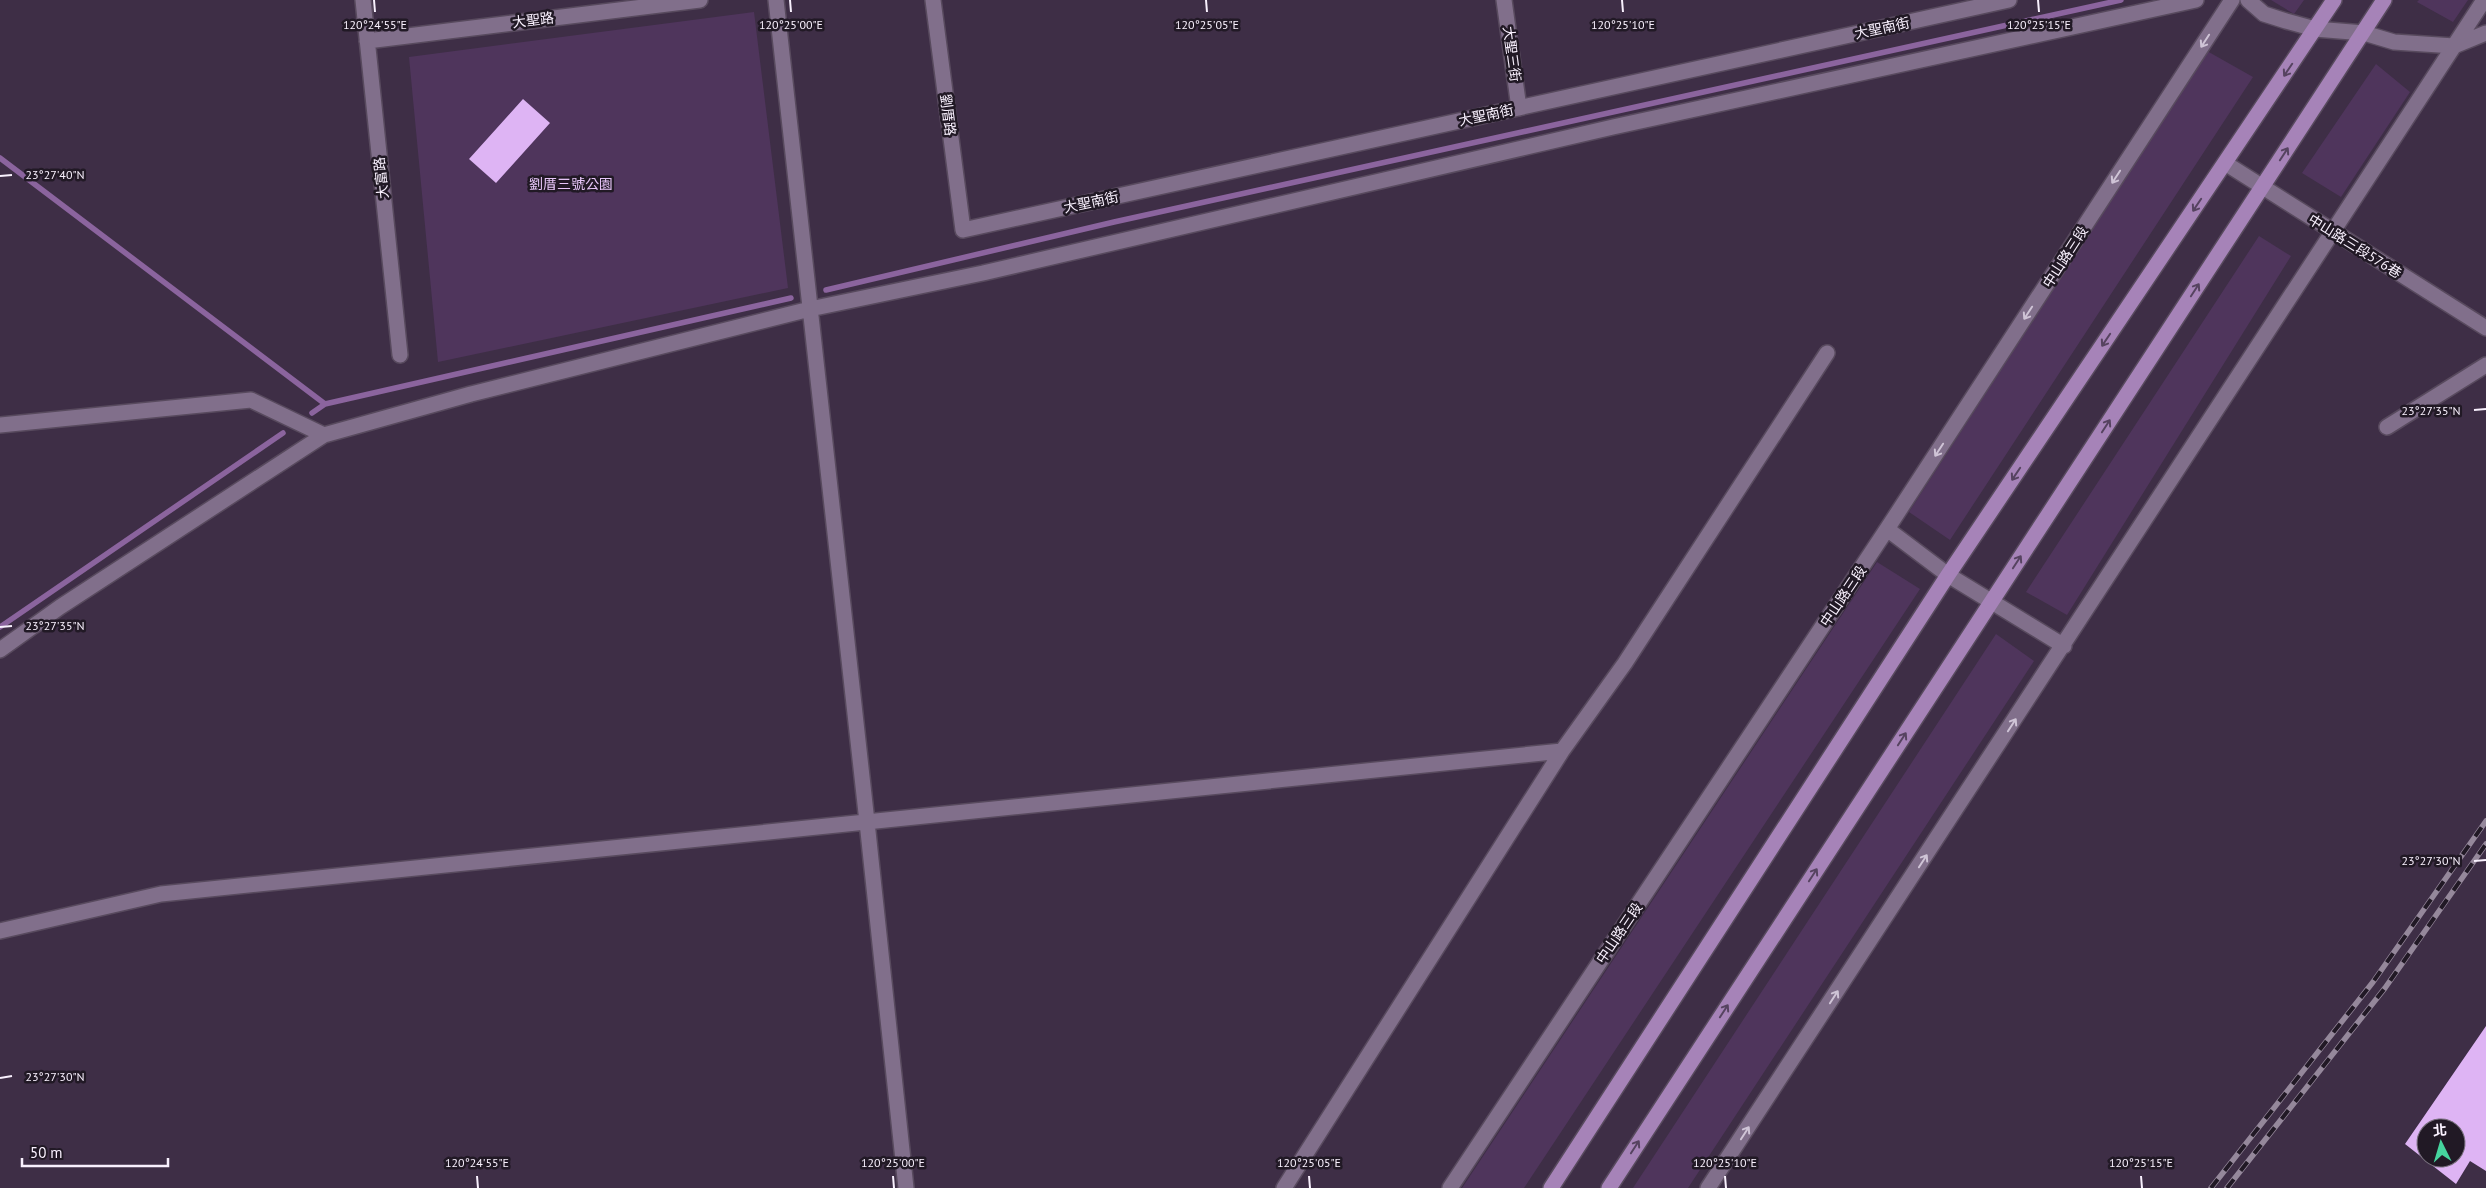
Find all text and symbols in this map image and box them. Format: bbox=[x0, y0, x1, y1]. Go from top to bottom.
street label: 大聖路 bbox=[511, 9, 555, 31]
street label: 大聖南街 bbox=[1853, 13, 1911, 43]
text: 120°24'55"E bbox=[343, 17, 407, 32]
text: 120°25'00"E bbox=[759, 17, 823, 32]
text: 120°25'05"E bbox=[1175, 17, 1239, 32]
text: 120°25'10"E bbox=[1591, 17, 1655, 32]
text: 120°25'15"E bbox=[2007, 17, 2071, 32]
street label: 大聖三街 bbox=[1499, 25, 1525, 83]
one-way arrow bbox=[2200, 34, 2210, 48]
one-way arrow bbox=[2283, 63, 2293, 77]
street label: 劉厝路 bbox=[937, 93, 959, 137]
street label: 大聖南街 bbox=[1457, 100, 1515, 130]
one-way arrow bbox=[2280, 148, 2290, 162]
street label: 大富路 bbox=[370, 156, 392, 200]
text: 23°27'40"N bbox=[25, 167, 85, 182]
one-way arrow bbox=[2111, 170, 2122, 184]
park label: 劉厝三號公園 bbox=[529, 175, 613, 193]
street label: 大聖南街 bbox=[1062, 187, 1120, 217]
one-way arrow bbox=[2192, 197, 2202, 211]
street label: 中山路三段576巷 bbox=[2305, 210, 2405, 282]
street label: 中山路三段 bbox=[2038, 223, 2092, 291]
one-way arrow bbox=[2190, 283, 2201, 297]
one-way arrow bbox=[2023, 306, 2033, 320]
one-way arrow bbox=[2101, 332, 2111, 346]
text: 23°27'35"N bbox=[2401, 403, 2461, 418]
one-way arrow bbox=[2101, 419, 2112, 433]
one-way arrow bbox=[1934, 442, 1944, 456]
one-way arrow bbox=[2011, 467, 2021, 481]
one-way arrow bbox=[2012, 555, 2023, 569]
street label: 中山路三段 bbox=[1816, 562, 1870, 630]
text: 23°27'35"N bbox=[25, 618, 85, 633]
one-way arrow bbox=[2007, 718, 2017, 732]
one-way arrow bbox=[1897, 732, 1907, 746]
text: 23°27'30"N bbox=[2401, 853, 2461, 868]
one-way arrow bbox=[1918, 854, 1928, 868]
one-way arrow bbox=[1808, 868, 1818, 882]
street label: 中山路三段 bbox=[1592, 899, 1646, 967]
one-way arrow bbox=[1829, 990, 1839, 1004]
one-way arrow bbox=[1719, 1004, 1730, 1018]
text: 23°27'30"N bbox=[25, 1069, 85, 1084]
north arrow bbox=[2416, 1118, 2466, 1168]
text: 北 bbox=[2432, 1120, 2448, 1140]
one-way arrow bbox=[1740, 1126, 1750, 1140]
scale bar bbox=[22, 1136, 169, 1168]
one-way arrow bbox=[1631, 1141, 1641, 1155]
text: 50 m bbox=[30, 1143, 63, 1162]
text: 120°24'55"E bbox=[445, 1155, 509, 1170]
text: 120°25'00"E bbox=[861, 1155, 925, 1170]
text: 120°25'05"E bbox=[1277, 1155, 1341, 1170]
text: 120°25'10"E bbox=[1693, 1155, 1757, 1170]
text: 120°25'15"E bbox=[2109, 1155, 2173, 1170]

